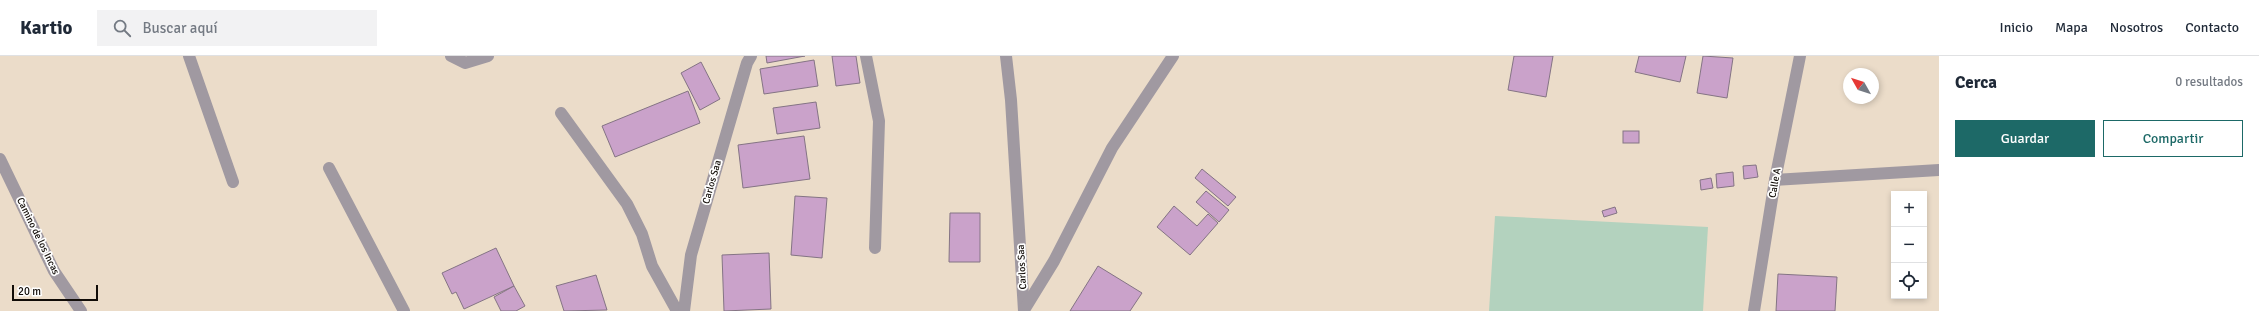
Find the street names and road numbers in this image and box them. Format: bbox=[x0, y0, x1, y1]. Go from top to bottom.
street label: Carlos Saa bbox=[700, 159, 724, 205]
street label: Calle A bbox=[1766, 167, 1784, 199]
street label: Camino de los Incas bbox=[14, 196, 62, 277]
street label: Carlos Saa bbox=[1015, 244, 1029, 290]

